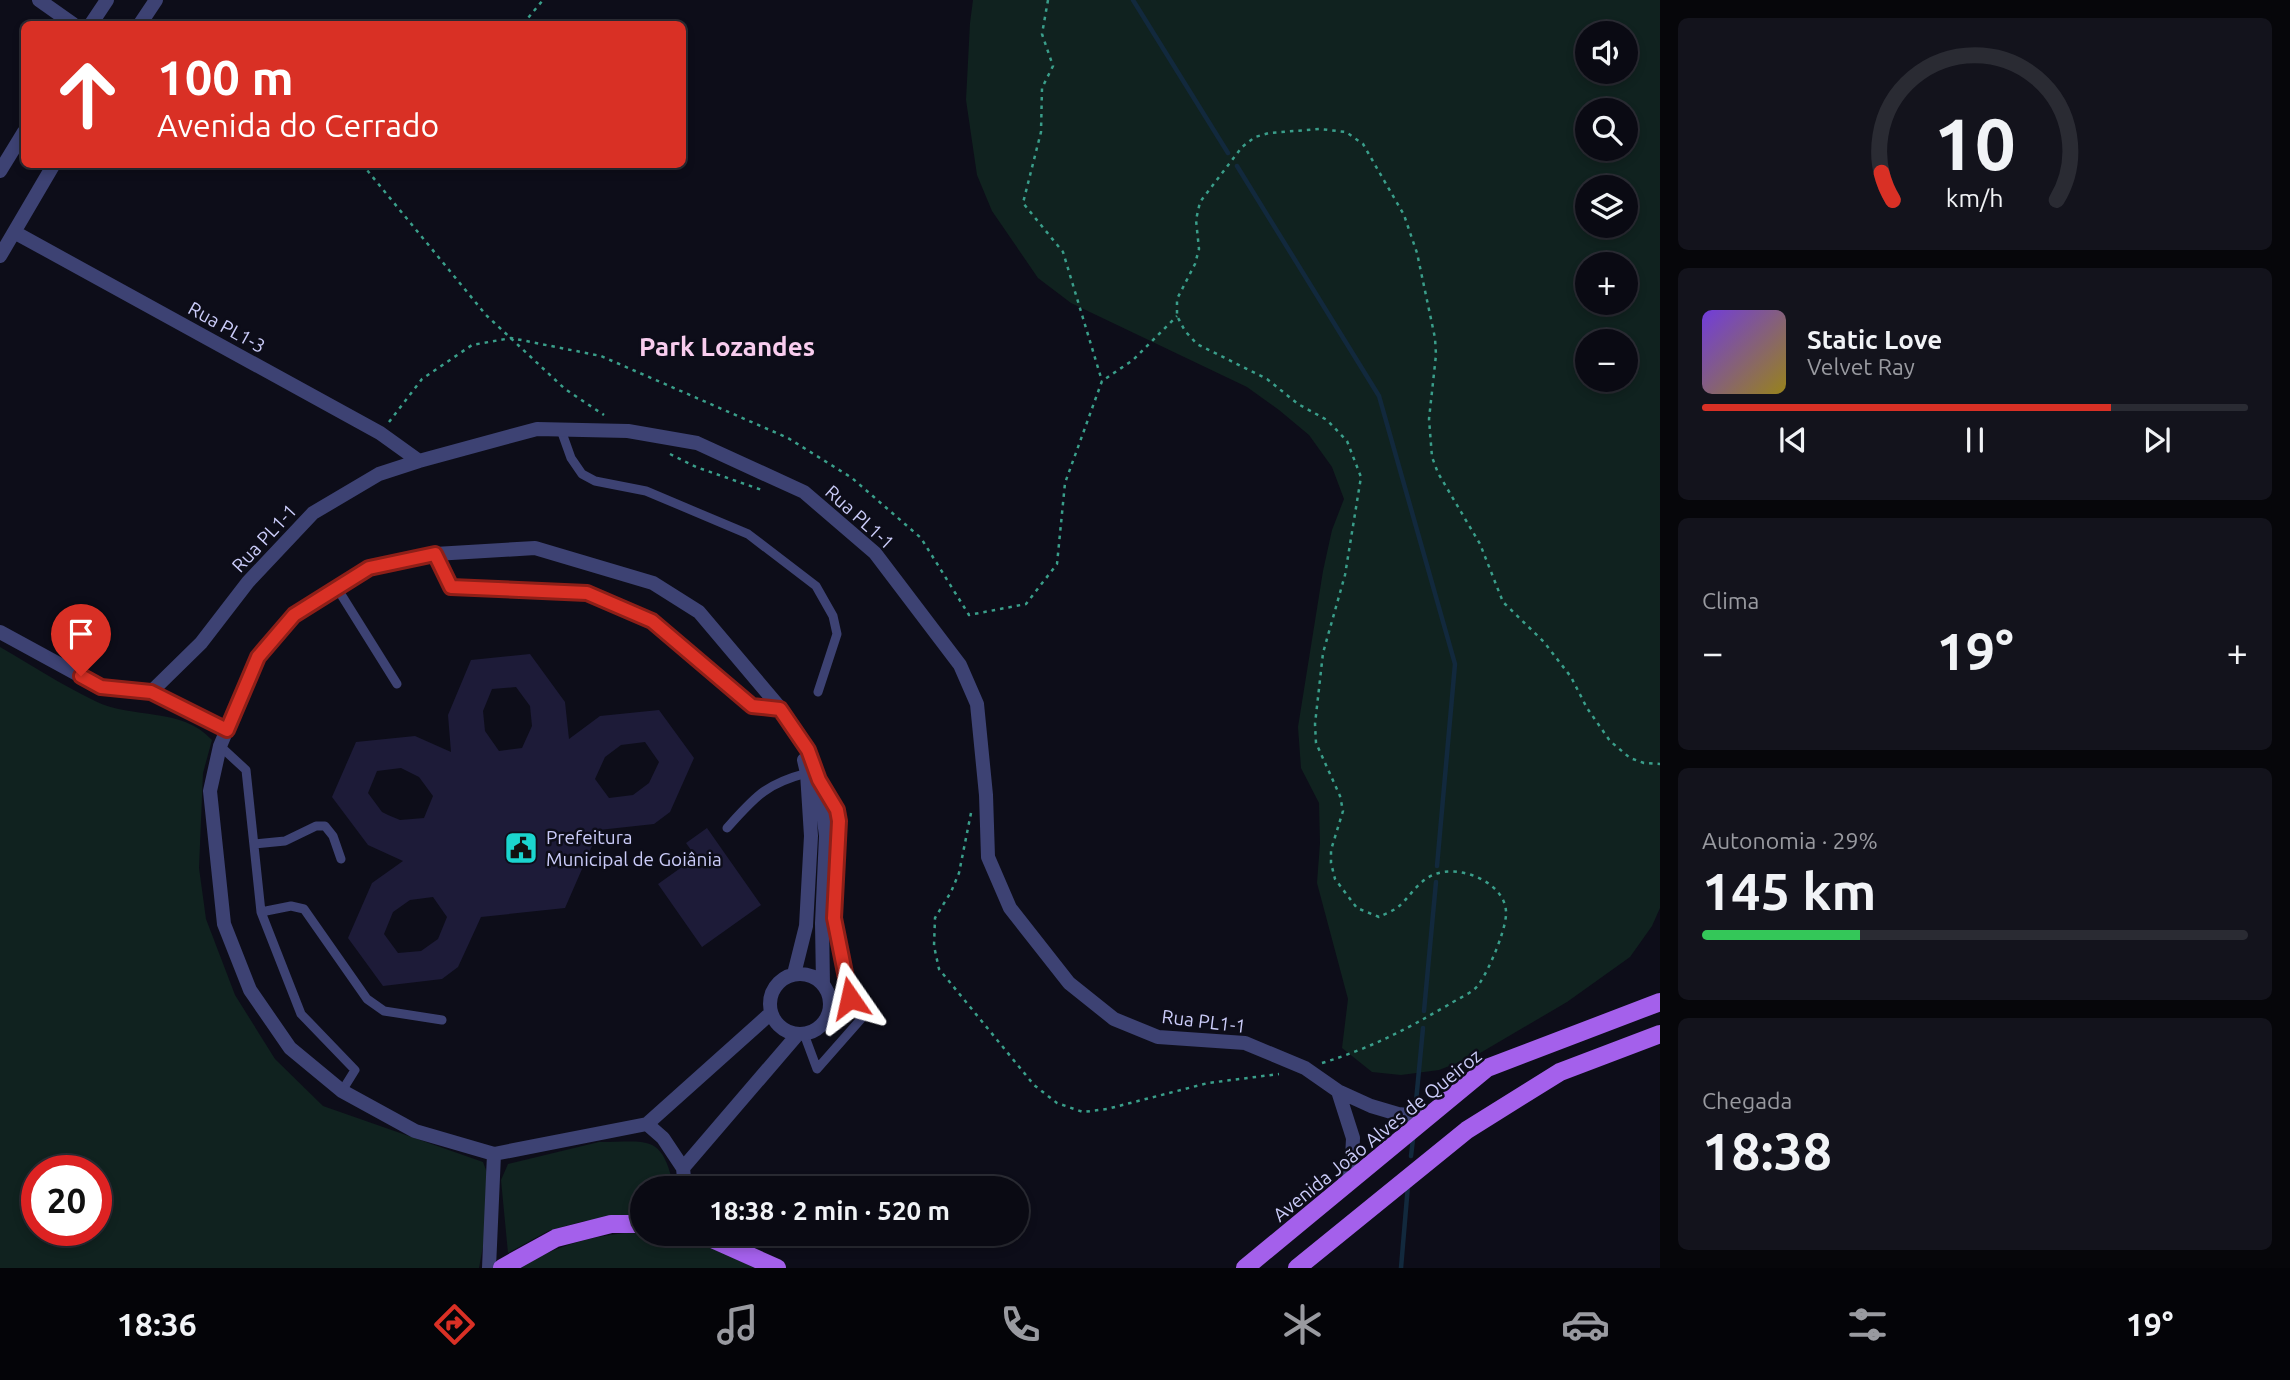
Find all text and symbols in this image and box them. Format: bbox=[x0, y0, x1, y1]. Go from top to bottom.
map controls bbox=[1575, 21, 1638, 392]
button: sound bbox=[1575, 21, 1638, 84]
icon: ahead bbox=[42, 49, 133, 140]
text: 100 m bbox=[157, 49, 294, 104]
button: search bbox=[1575, 98, 1638, 161]
text: 10 bbox=[1934, 102, 2016, 184]
text: Avenida do Cerrado bbox=[157, 107, 439, 143]
button: layers bbox=[1575, 175, 1638, 238]
text: km/h bbox=[1946, 184, 2004, 212]
button: + bbox=[1575, 252, 1638, 315]
street label: Rua PL1-3 bbox=[185, 297, 269, 357]
text: Static Love bbox=[1807, 325, 1942, 354]
button: − bbox=[1575, 329, 1638, 392]
district label: Park Lozandes bbox=[639, 332, 815, 361]
text: Velvet Ray bbox=[1807, 354, 1915, 379]
icon: previous bbox=[1774, 421, 1812, 459]
icon: pause bbox=[1956, 421, 1994, 459]
icon: next bbox=[2138, 421, 2176, 459]
street label: Rua PL1-1 bbox=[821, 480, 899, 554]
street label: Rua PL1-1 bbox=[227, 500, 301, 576]
text: Clima bbox=[1702, 588, 1759, 613]
pin bbox=[51, 604, 111, 676]
icon: arrive bbox=[62, 615, 100, 653]
text: 19° bbox=[1936, 622, 2014, 680]
text: − bbox=[1702, 631, 1723, 673]
text: + bbox=[2227, 631, 2248, 673]
place label: Prefeitura Municipal de Goiânia bbox=[546, 826, 722, 870]
text: Autonomia · 29% bbox=[1702, 828, 1878, 853]
public building icon: Prefeitura Municipal de Goiânia bbox=[502, 829, 540, 867]
text: 145 km bbox=[1702, 862, 1876, 920]
position arrow bbox=[813, 961, 887, 1035]
street label: Rua PL1-1 bbox=[1161, 1005, 1247, 1037]
street label: Avenida João Alves de Queiroz bbox=[1269, 1044, 1486, 1226]
text: Chegada bbox=[1702, 1088, 1792, 1113]
text: 18:38 bbox=[1702, 1122, 1832, 1180]
speed limit sign: 20 bbox=[21, 1155, 112, 1246]
text: 18:38 · 2 min · 520 m bbox=[709, 1196, 950, 1225]
icon: directions bbox=[430, 1300, 479, 1349]
icon: music bbox=[713, 1300, 762, 1349]
icon: phone bbox=[996, 1300, 1045, 1349]
icon: climate bbox=[1278, 1300, 1327, 1349]
icon: car bbox=[1561, 1300, 1610, 1349]
icon: filters bbox=[1843, 1300, 1892, 1349]
text: 18:36 bbox=[117, 1306, 197, 1342]
text: 19° bbox=[2126, 1306, 2173, 1342]

